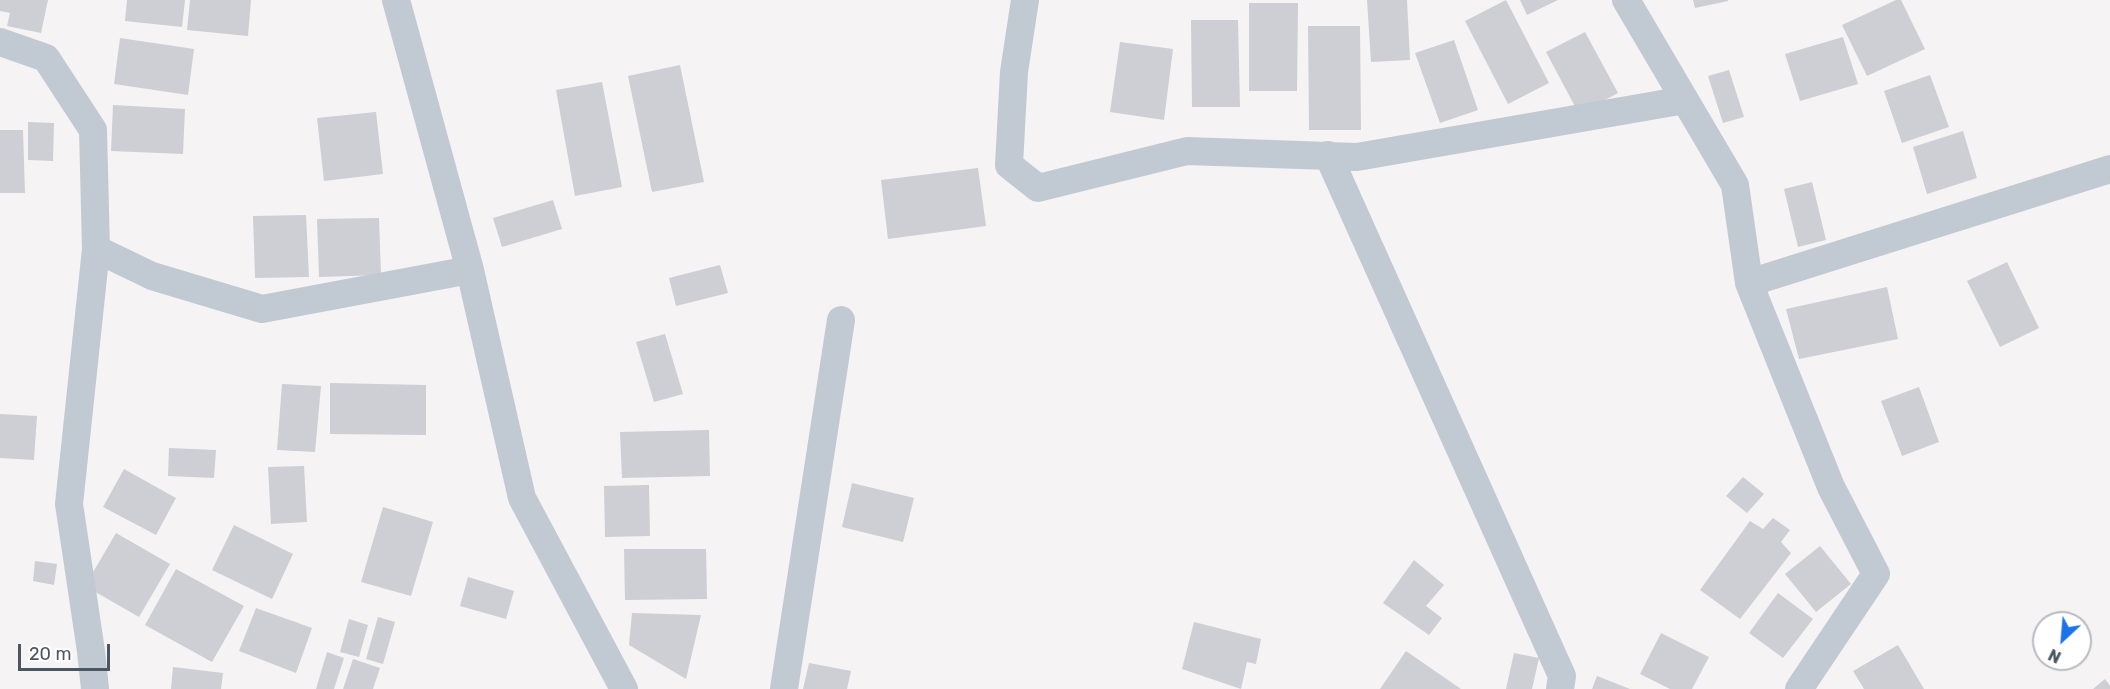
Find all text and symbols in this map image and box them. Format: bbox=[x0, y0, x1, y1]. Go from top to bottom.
north arrow bbox=[2032, 611, 2092, 671]
scale bar bbox=[21, 632, 112, 670]
text: 20 m bbox=[29, 643, 71, 665]
text: N bbox=[2045, 645, 2064, 667]

